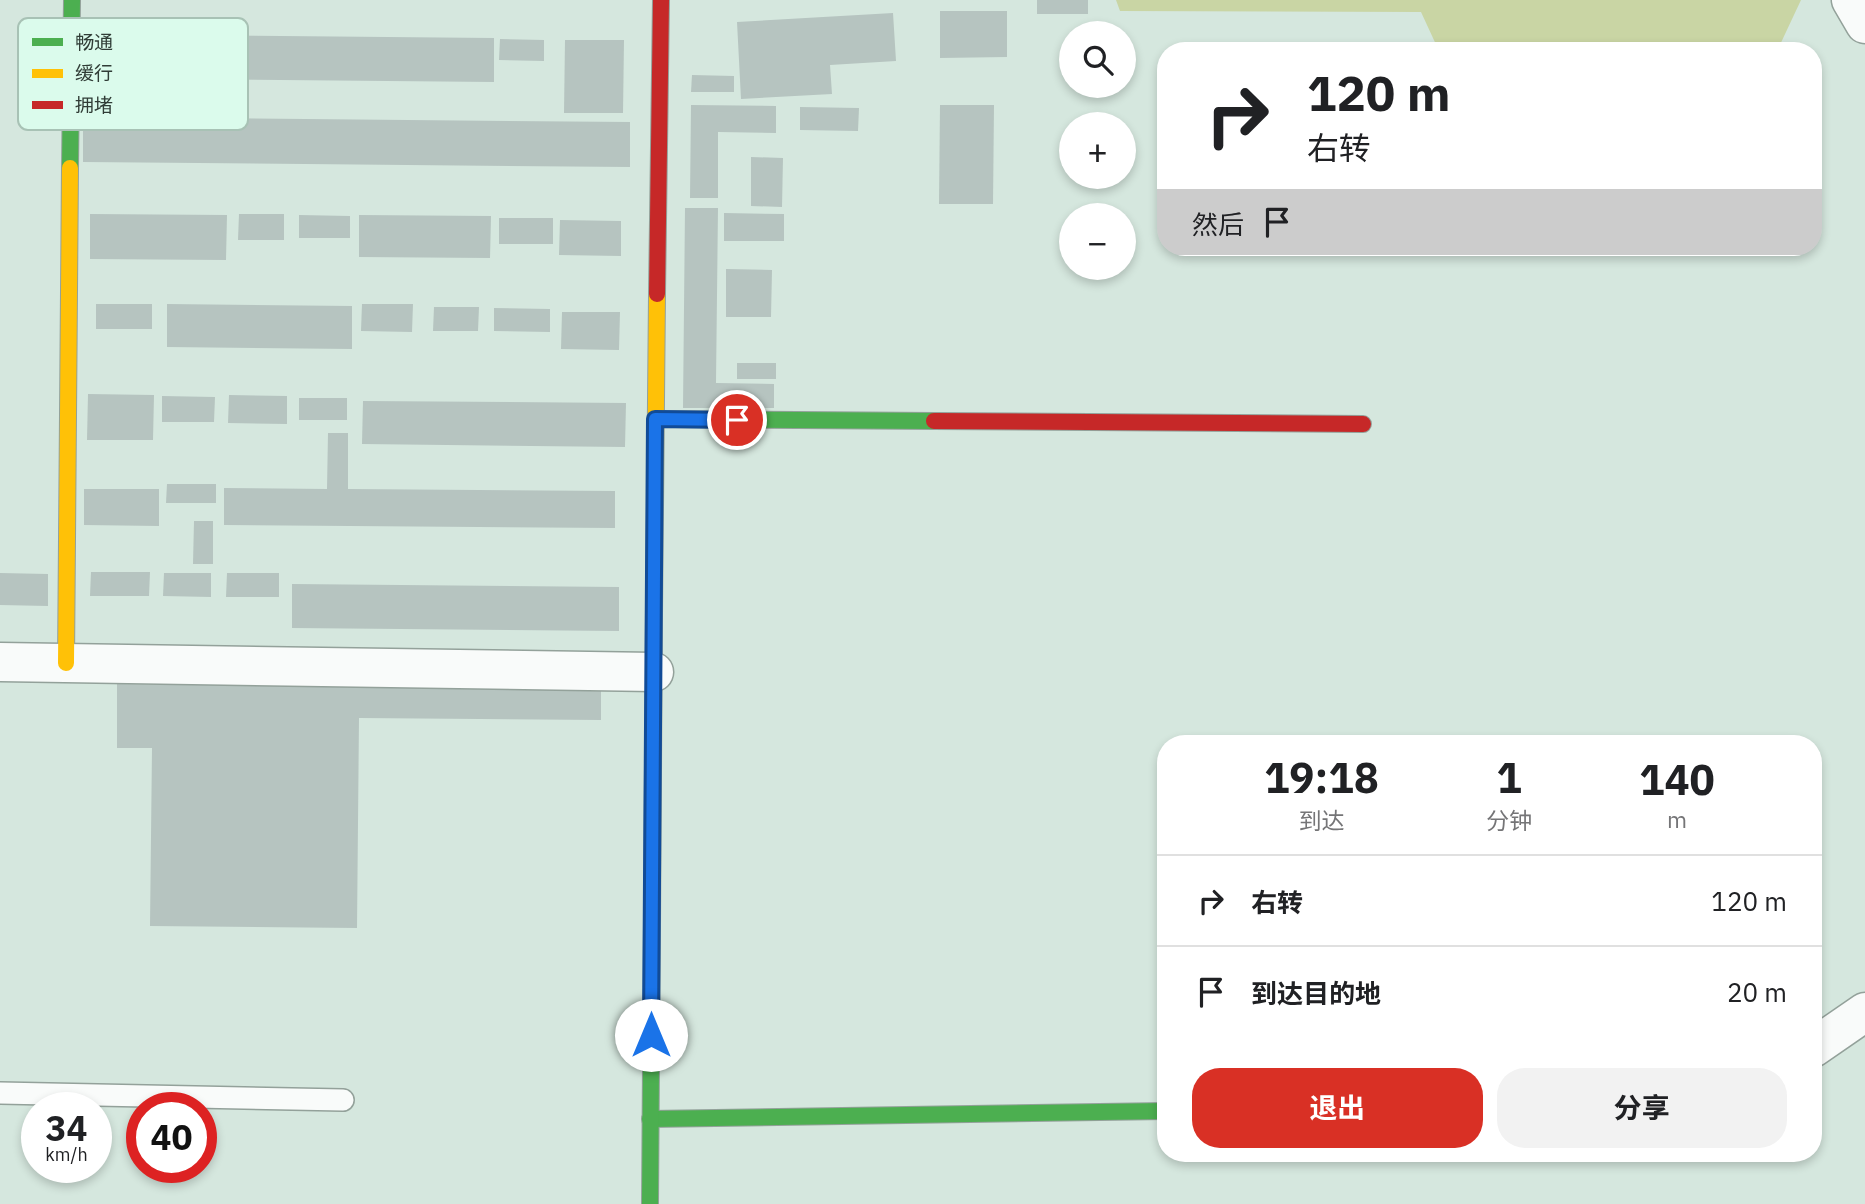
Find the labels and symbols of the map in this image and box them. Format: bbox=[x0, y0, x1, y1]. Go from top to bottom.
legend bbox=[18, 18, 248, 130]
text: 畅通 bbox=[75, 30, 113, 54]
text: 缓行 bbox=[75, 61, 113, 85]
text: 拥堵 bbox=[75, 93, 113, 117]
pin bbox=[707, 390, 767, 450]
position arrow bbox=[614, 998, 688, 1072]
speed limit sign: 40 bbox=[126, 1092, 217, 1183]

